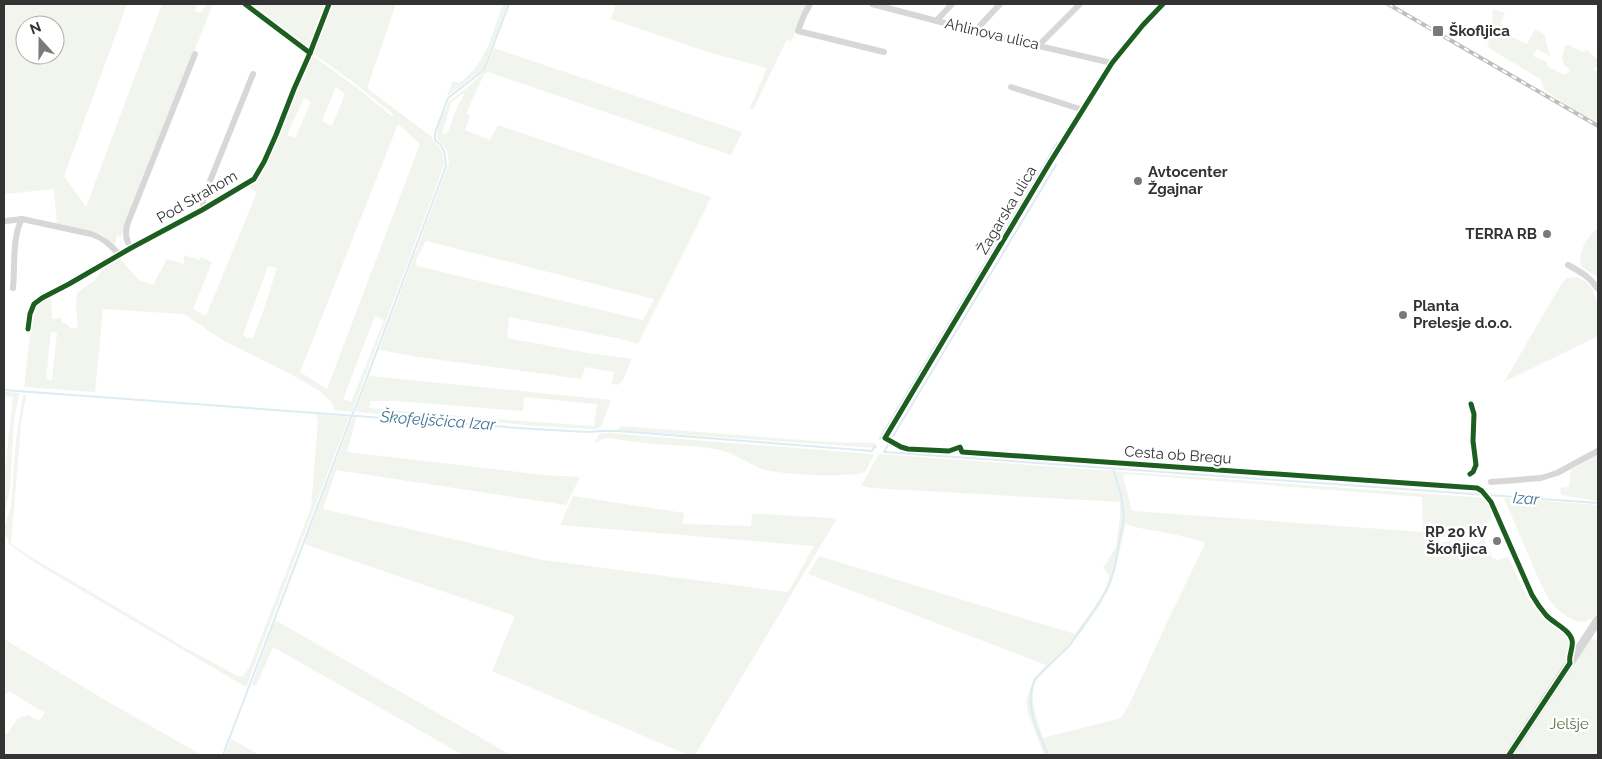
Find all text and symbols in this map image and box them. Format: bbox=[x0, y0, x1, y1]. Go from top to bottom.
street label: Ahlinova ulica bbox=[943, 14, 1041, 54]
north arrow bbox=[15, 15, 65, 65]
text: N bbox=[27, 18, 43, 37]
place label: Škofljica bbox=[1449, 22, 1510, 40]
marker: Škofljica bbox=[1431, 24, 1445, 38]
street label: Žagarska ulica bbox=[973, 162, 1041, 258]
place label: Avtocenter Žgajnar bbox=[1148, 163, 1228, 198]
street label: Pod Strahom bbox=[153, 167, 241, 227]
marker: Avtocenter Žgajnar bbox=[1132, 175, 1144, 187]
place label: TERRA RB bbox=[1465, 225, 1537, 243]
marker: TERRA RB bbox=[1541, 228, 1553, 240]
place label: Planta Prelesje d.o.o. bbox=[1413, 297, 1512, 332]
marker: Planta Prelesje d.o.o. bbox=[1397, 309, 1409, 321]
water label: Škofeljščica Izar bbox=[379, 406, 497, 434]
street label: Cesta ob Bregu bbox=[1124, 442, 1232, 468]
water label: Izar bbox=[1512, 488, 1540, 509]
place label: RP 20 kV Škofljica bbox=[1425, 523, 1488, 558]
marker: RP 20 kV Škofljica bbox=[1491, 535, 1503, 547]
park label: Jelšje bbox=[1549, 715, 1589, 733]

